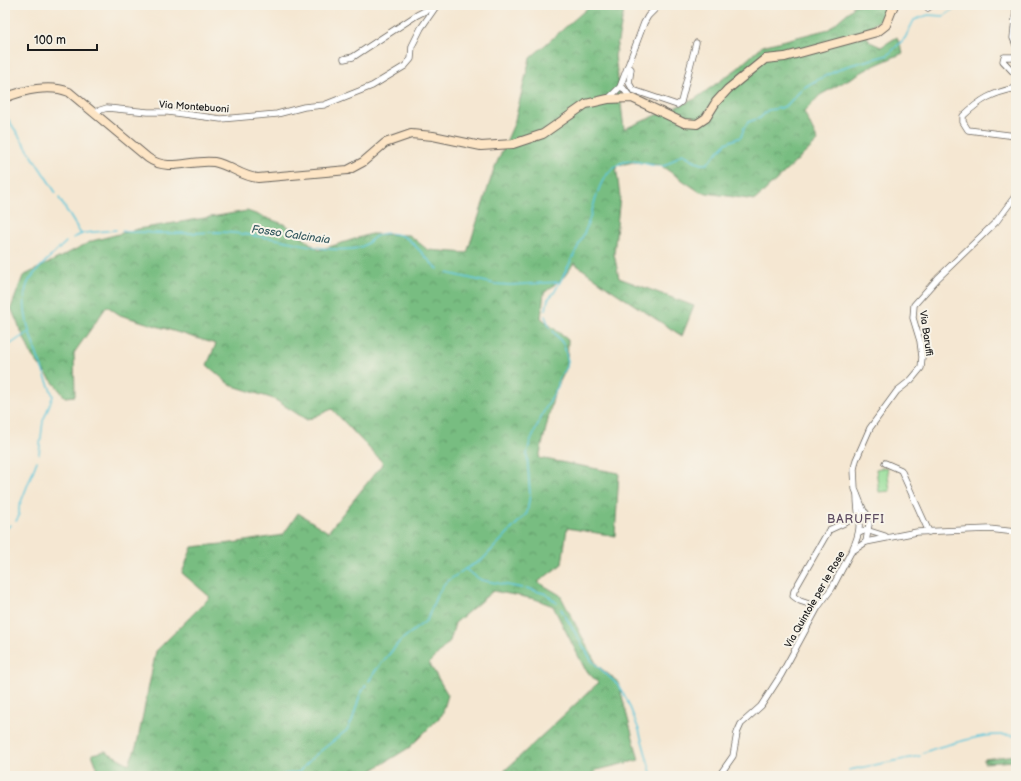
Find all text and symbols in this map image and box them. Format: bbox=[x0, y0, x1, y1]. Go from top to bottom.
scale bar bbox=[28, 26, 97, 52]
text: 100 m bbox=[34, 33, 66, 48]
street label: Via Montebuoni bbox=[158, 99, 229, 115]
water label: Fosso Calcinaia bbox=[251, 223, 331, 246]
street label: Via Baruffi bbox=[917, 310, 935, 357]
district label: BARUFFI bbox=[827, 512, 885, 527]
street label: Via Quintole per le Rose bbox=[782, 549, 848, 650]

